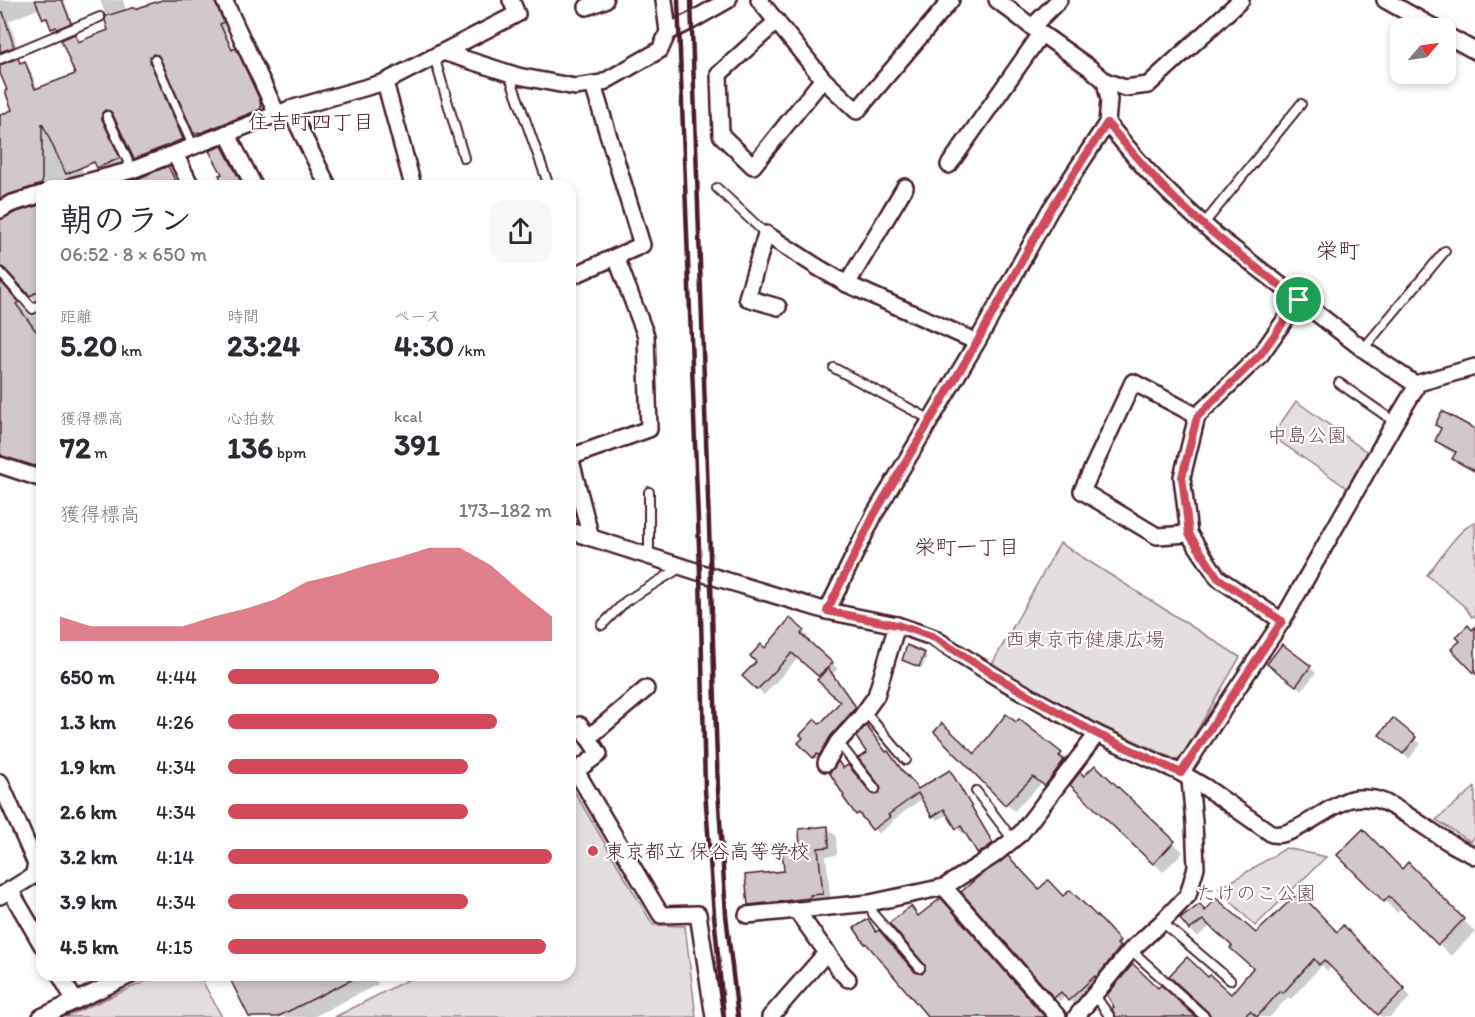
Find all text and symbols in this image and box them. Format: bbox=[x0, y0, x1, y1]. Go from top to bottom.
north arrow bbox=[1390, 18, 1456, 84]
map controls bbox=[1390, 18, 1456, 84]
district label: 住吉町四丁目 bbox=[248, 109, 374, 134]
text: 朝のラン bbox=[60, 200, 192, 239]
button: share bbox=[489, 200, 552, 263]
district label: 栄町 bbox=[1316, 237, 1360, 264]
text: 06:52 · 8 × 650 m bbox=[60, 242, 207, 266]
pin bbox=[1273, 274, 1324, 325]
icon: arrive bbox=[1282, 283, 1315, 316]
text: 距離 bbox=[60, 307, 92, 326]
text: 時間 bbox=[227, 307, 259, 326]
text: ペース bbox=[394, 307, 441, 326]
text: 5.20 bbox=[60, 327, 117, 364]
text: 23:24 bbox=[227, 327, 300, 364]
text: 4:30 bbox=[394, 327, 454, 364]
text: km bbox=[117, 341, 142, 360]
text: /km bbox=[454, 341, 486, 360]
text: kcal bbox=[394, 407, 422, 426]
text: 獲得標高 bbox=[60, 409, 124, 428]
text: 心拍数 bbox=[227, 409, 275, 428]
park label: 中島公園 bbox=[1267, 423, 1347, 447]
text: 391 bbox=[394, 426, 440, 463]
text: 72 bbox=[60, 429, 91, 466]
text: 136 bbox=[227, 429, 273, 466]
text: m bbox=[91, 443, 108, 462]
text: bpm bbox=[273, 443, 306, 462]
text: 173–182 m bbox=[459, 498, 552, 522]
text: 獲得標高 bbox=[60, 502, 140, 526]
district label: 栄町一丁目 bbox=[915, 534, 1020, 559]
park label: 西東京市健康広場 bbox=[1005, 627, 1165, 651]
text: 650 m bbox=[60, 665, 115, 689]
text: 4:44 bbox=[156, 665, 197, 689]
text: 1.3 km bbox=[60, 710, 116, 734]
text: 4:26 bbox=[156, 710, 194, 734]
text: 1.9 km bbox=[60, 755, 116, 779]
text: 4:34 bbox=[156, 755, 196, 779]
text: 2.6 km bbox=[60, 800, 117, 824]
text: 4:34 bbox=[156, 800, 196, 824]
place label: 東京都立 保谷高等学校 bbox=[605, 839, 810, 863]
marker: 東京都立 保谷高等学校 bbox=[586, 844, 600, 858]
text: 3.2 km bbox=[60, 845, 117, 869]
text: 4:14 bbox=[156, 845, 194, 869]
park label: たけのこ公園 bbox=[1196, 881, 1316, 905]
text: 3.9 km bbox=[60, 890, 117, 914]
text: 4:34 bbox=[156, 890, 196, 914]
text: 4.5 km bbox=[60, 935, 118, 959]
text: 4:15 bbox=[156, 935, 193, 959]

